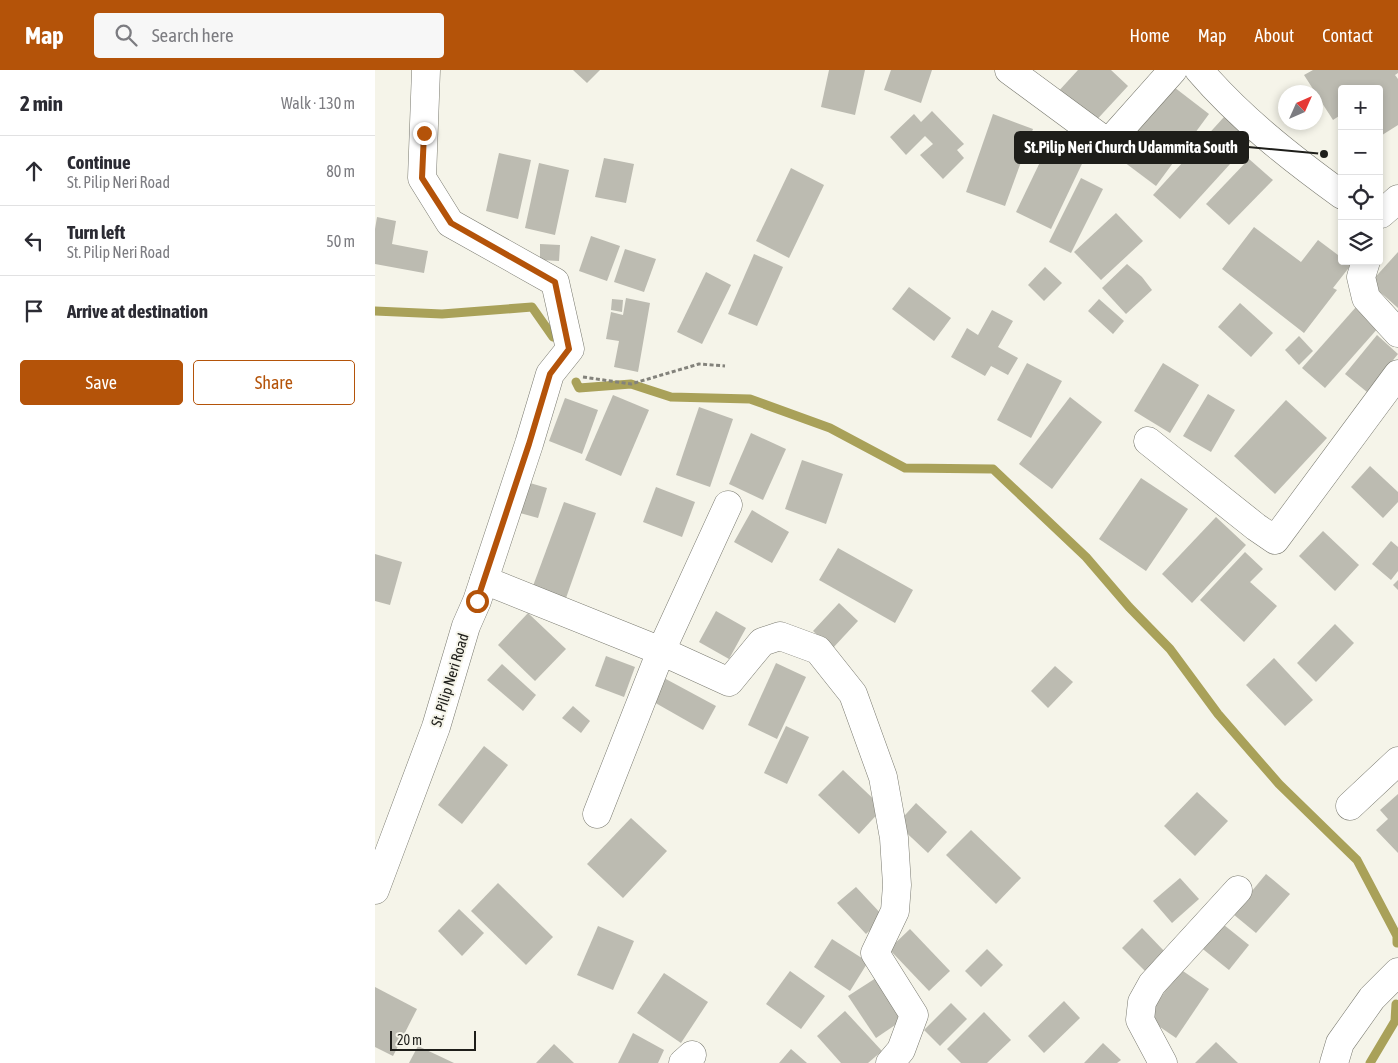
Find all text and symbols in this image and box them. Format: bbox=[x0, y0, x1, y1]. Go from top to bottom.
search box bbox=[94, 13, 444, 58]
icon: search bbox=[112, 21, 140, 49]
text: Map bbox=[25, 22, 64, 49]
text: Search here bbox=[152, 24, 234, 46]
text: Home bbox=[1130, 25, 1170, 46]
text: Map bbox=[1198, 25, 1227, 46]
text: About bbox=[1255, 25, 1294, 46]
text: Contact bbox=[1322, 25, 1373, 46]
north arrow bbox=[1278, 85, 1323, 130]
map controls bbox=[1338, 85, 1383, 265]
button: + bbox=[1338, 85, 1383, 130]
text: 2 min bbox=[20, 91, 63, 115]
text: Walk · 130 m bbox=[281, 94, 355, 112]
route end bbox=[413, 122, 436, 145]
button: − bbox=[1338, 130, 1383, 175]
callout: St.Pilip Neri Church Udammita South bbox=[1015, 132, 1248, 163]
text: St.Pilip Neri Church Udammita South bbox=[1024, 138, 1238, 156]
text: Continue bbox=[67, 151, 131, 173]
icon: ahead bbox=[20, 157, 48, 185]
text: 80 m bbox=[326, 162, 355, 180]
text: St. Pilip Neri Road bbox=[67, 173, 170, 191]
button: locate bbox=[1338, 175, 1383, 220]
button: layers bbox=[1338, 220, 1383, 265]
text: Turn left bbox=[67, 221, 125, 243]
icon: left bbox=[20, 227, 48, 255]
text: 50 m bbox=[326, 232, 355, 250]
text: St. Pilip Neri Road bbox=[67, 243, 170, 261]
icon: arrive bbox=[20, 297, 48, 325]
text: Arrive at destination bbox=[67, 300, 208, 322]
button: Save bbox=[20, 360, 183, 405]
button: Share bbox=[193, 360, 355, 405]
route start bbox=[466, 590, 489, 613]
street label: St. Pilip Neri Road bbox=[427, 631, 472, 729]
scale bar bbox=[390, 1028, 476, 1051]
text: 20 m bbox=[397, 1032, 422, 1048]

